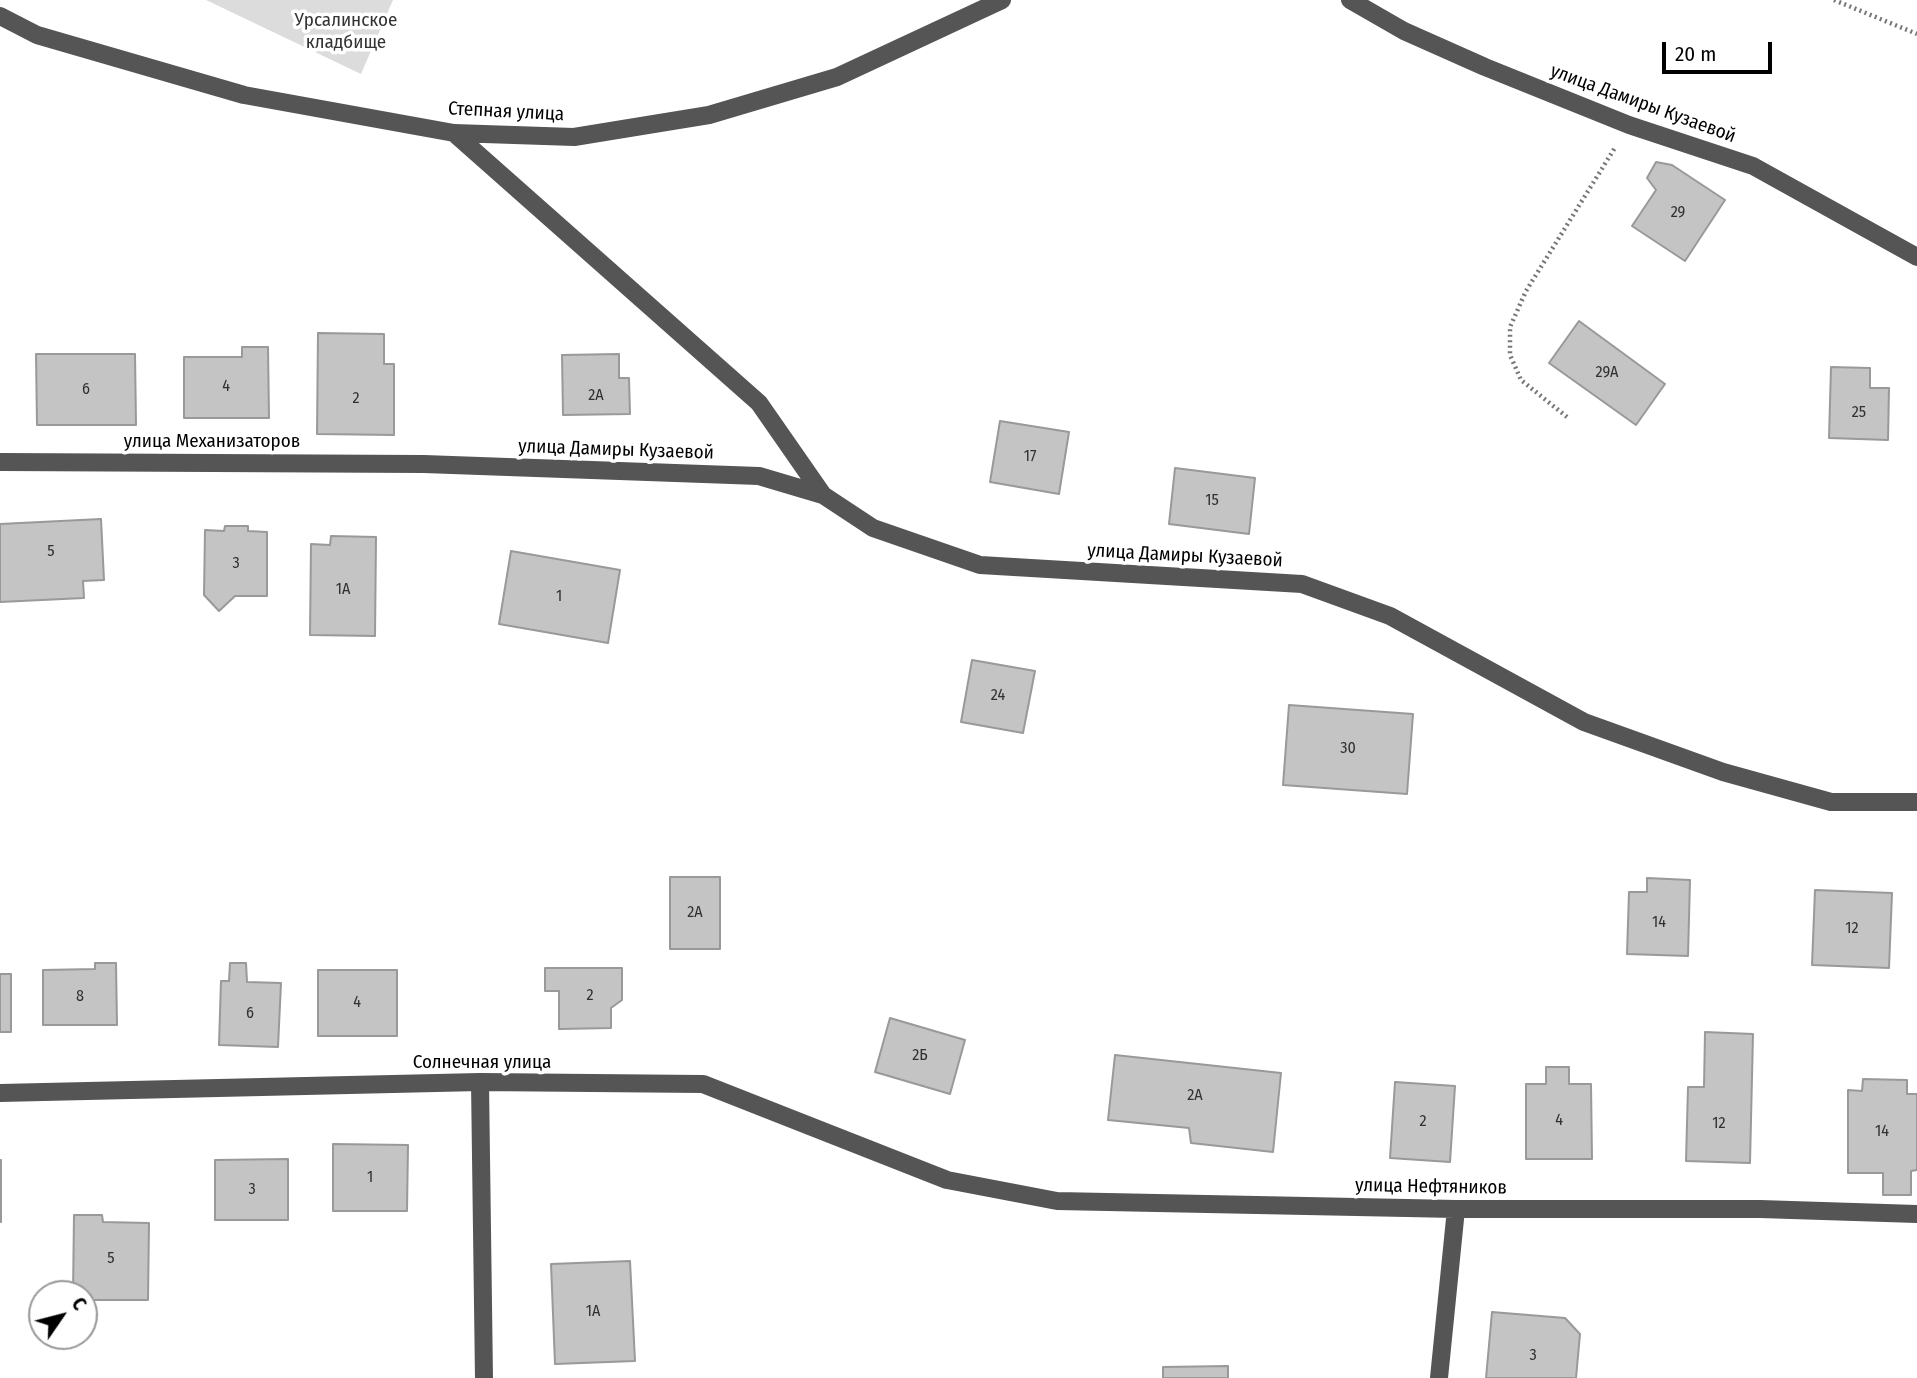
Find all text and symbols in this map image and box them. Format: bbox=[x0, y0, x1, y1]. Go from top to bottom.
park label: Урсалинское кладбище bbox=[295, 10, 397, 54]
scale bar bbox=[1665, 28, 1775, 72]
text: 20 m bbox=[1675, 41, 1716, 67]
street label: улица Дамиры Кузаевой bbox=[1547, 60, 1739, 148]
street label: Степная улица bbox=[447, 98, 565, 126]
house number: 29 bbox=[1671, 203, 1685, 223]
house number: 29А bbox=[1596, 363, 1618, 383]
house number: 4 bbox=[222, 377, 230, 397]
house number: 6 bbox=[82, 380, 90, 400]
house number: 2А bbox=[588, 386, 604, 406]
house number: 2 bbox=[352, 389, 360, 409]
house number: 25 bbox=[1852, 403, 1866, 423]
street label: улица Механизаторов bbox=[124, 431, 300, 453]
street label: улица Дамиры Кузаевой bbox=[518, 435, 714, 465]
house number: 17 bbox=[1024, 447, 1036, 467]
house number: 15 bbox=[1205, 491, 1219, 511]
street label: улица Дамиры Кузаевой bbox=[1087, 539, 1283, 573]
house number: 5 bbox=[47, 542, 55, 562]
house number: 3 bbox=[232, 554, 240, 574]
house number: 1А bbox=[336, 580, 350, 600]
house number: 1 bbox=[556, 587, 562, 607]
house number: 24 bbox=[991, 686, 1005, 706]
house number: 30 bbox=[1340, 739, 1356, 759]
house number: 2А bbox=[687, 903, 703, 923]
house number: 14 bbox=[1652, 913, 1666, 933]
house number: 12 bbox=[1845, 919, 1859, 939]
house number: 2 bbox=[586, 986, 594, 1006]
house number: 8 bbox=[76, 987, 84, 1007]
house number: 4 bbox=[353, 993, 361, 1013]
house number: 6 bbox=[246, 1004, 254, 1024]
house number: 2Б bbox=[912, 1046, 928, 1066]
street label: Солнечная улица bbox=[413, 1052, 551, 1074]
house number: 2А bbox=[1187, 1086, 1203, 1106]
house number: 4 bbox=[1555, 1111, 1563, 1131]
house number: 2 bbox=[1419, 1112, 1427, 1132]
house number: 12 bbox=[1712, 1114, 1726, 1134]
house number: 14 bbox=[1875, 1122, 1889, 1142]
house number: 1 bbox=[367, 1168, 373, 1188]
street label: улица Нефтяников bbox=[1355, 1174, 1507, 1200]
house number: 3 bbox=[248, 1180, 256, 1200]
house number: 5 bbox=[107, 1249, 115, 1269]
north arrow bbox=[28, 1280, 98, 1350]
text: С bbox=[67, 1293, 91, 1314]
house number: 1А bbox=[586, 1302, 600, 1322]
house number: 3 bbox=[1529, 1346, 1537, 1366]

